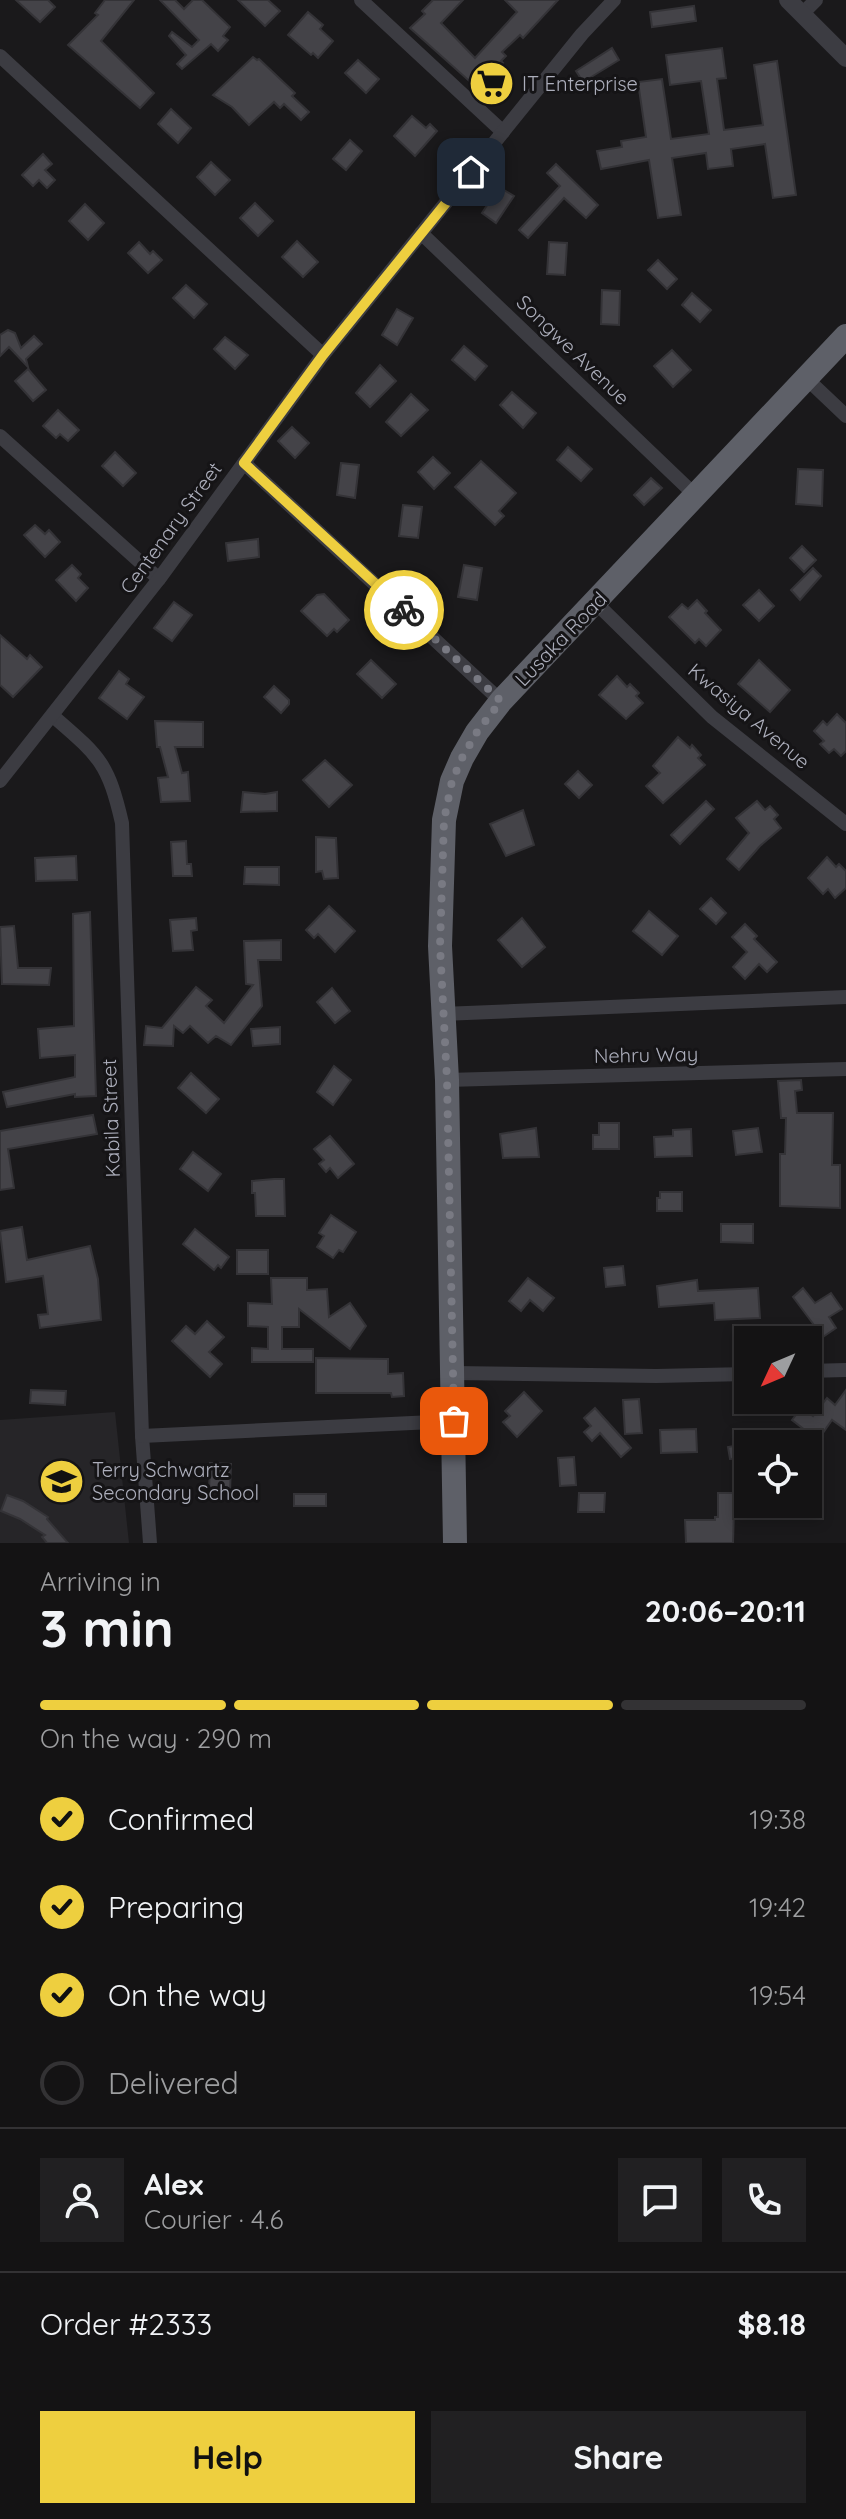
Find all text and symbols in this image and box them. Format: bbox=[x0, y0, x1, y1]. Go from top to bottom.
supermarket icon: IT Enterprise bbox=[467, 60, 515, 108]
place label: IT Enterprise bbox=[522, 71, 638, 96]
pin bbox=[437, 138, 505, 206]
icon: home bbox=[449, 150, 493, 194]
street label: Songwe Avenue bbox=[512, 289, 635, 410]
street label: Centenary Street bbox=[114, 457, 227, 598]
courier bbox=[364, 570, 444, 650]
street label: Lusaka Road bbox=[509, 586, 612, 691]
icon: bike bbox=[382, 588, 426, 632]
street label: Kwasiya Avenue bbox=[683, 657, 815, 774]
street label: Nehru Way bbox=[594, 1041, 698, 1068]
street label: Kabila Street bbox=[96, 1058, 125, 1178]
north arrow bbox=[734, 1326, 822, 1414]
map controls bbox=[734, 1326, 822, 1518]
pin bbox=[420, 1387, 488, 1455]
icon: bag bbox=[432, 1399, 476, 1443]
button: locate bbox=[734, 1430, 822, 1518]
place label: Terry Schwartz Secondary School bbox=[92, 1457, 259, 1505]
school or university icon: Terry Schwartz Secondary School bbox=[37, 1458, 85, 1506]
text: Arriving in bbox=[40, 1565, 161, 1598]
text: 20:06–20:11 bbox=[645, 1592, 806, 1630]
text: 3 min bbox=[40, 1595, 174, 1660]
text: On the way · 290 m bbox=[40, 1722, 272, 1755]
icon: check bbox=[40, 1797, 84, 1841]
text: Confirmed bbox=[108, 1800, 254, 1838]
text: 19:38 bbox=[749, 1803, 806, 1836]
icon: check bbox=[40, 1885, 84, 1929]
text: Preparing bbox=[108, 1888, 244, 1926]
text: 19:42 bbox=[749, 1891, 806, 1924]
icon: check bbox=[40, 1973, 84, 2017]
text: On the way bbox=[108, 1976, 267, 2014]
text: 19:54 bbox=[749, 1979, 806, 2012]
text: Delivered bbox=[108, 2064, 239, 2102]
button: person bbox=[40, 2158, 124, 2242]
button: chat bbox=[618, 2158, 702, 2242]
button: phone bbox=[722, 2158, 806, 2242]
text: Alex bbox=[144, 2165, 203, 2203]
text: Courier · 4.6 bbox=[144, 2203, 283, 2236]
text: Order #2333 bbox=[40, 2305, 212, 2343]
text: $8.18 bbox=[738, 2305, 806, 2343]
button: Help bbox=[40, 2411, 415, 2503]
button: Share bbox=[431, 2411, 806, 2503]

